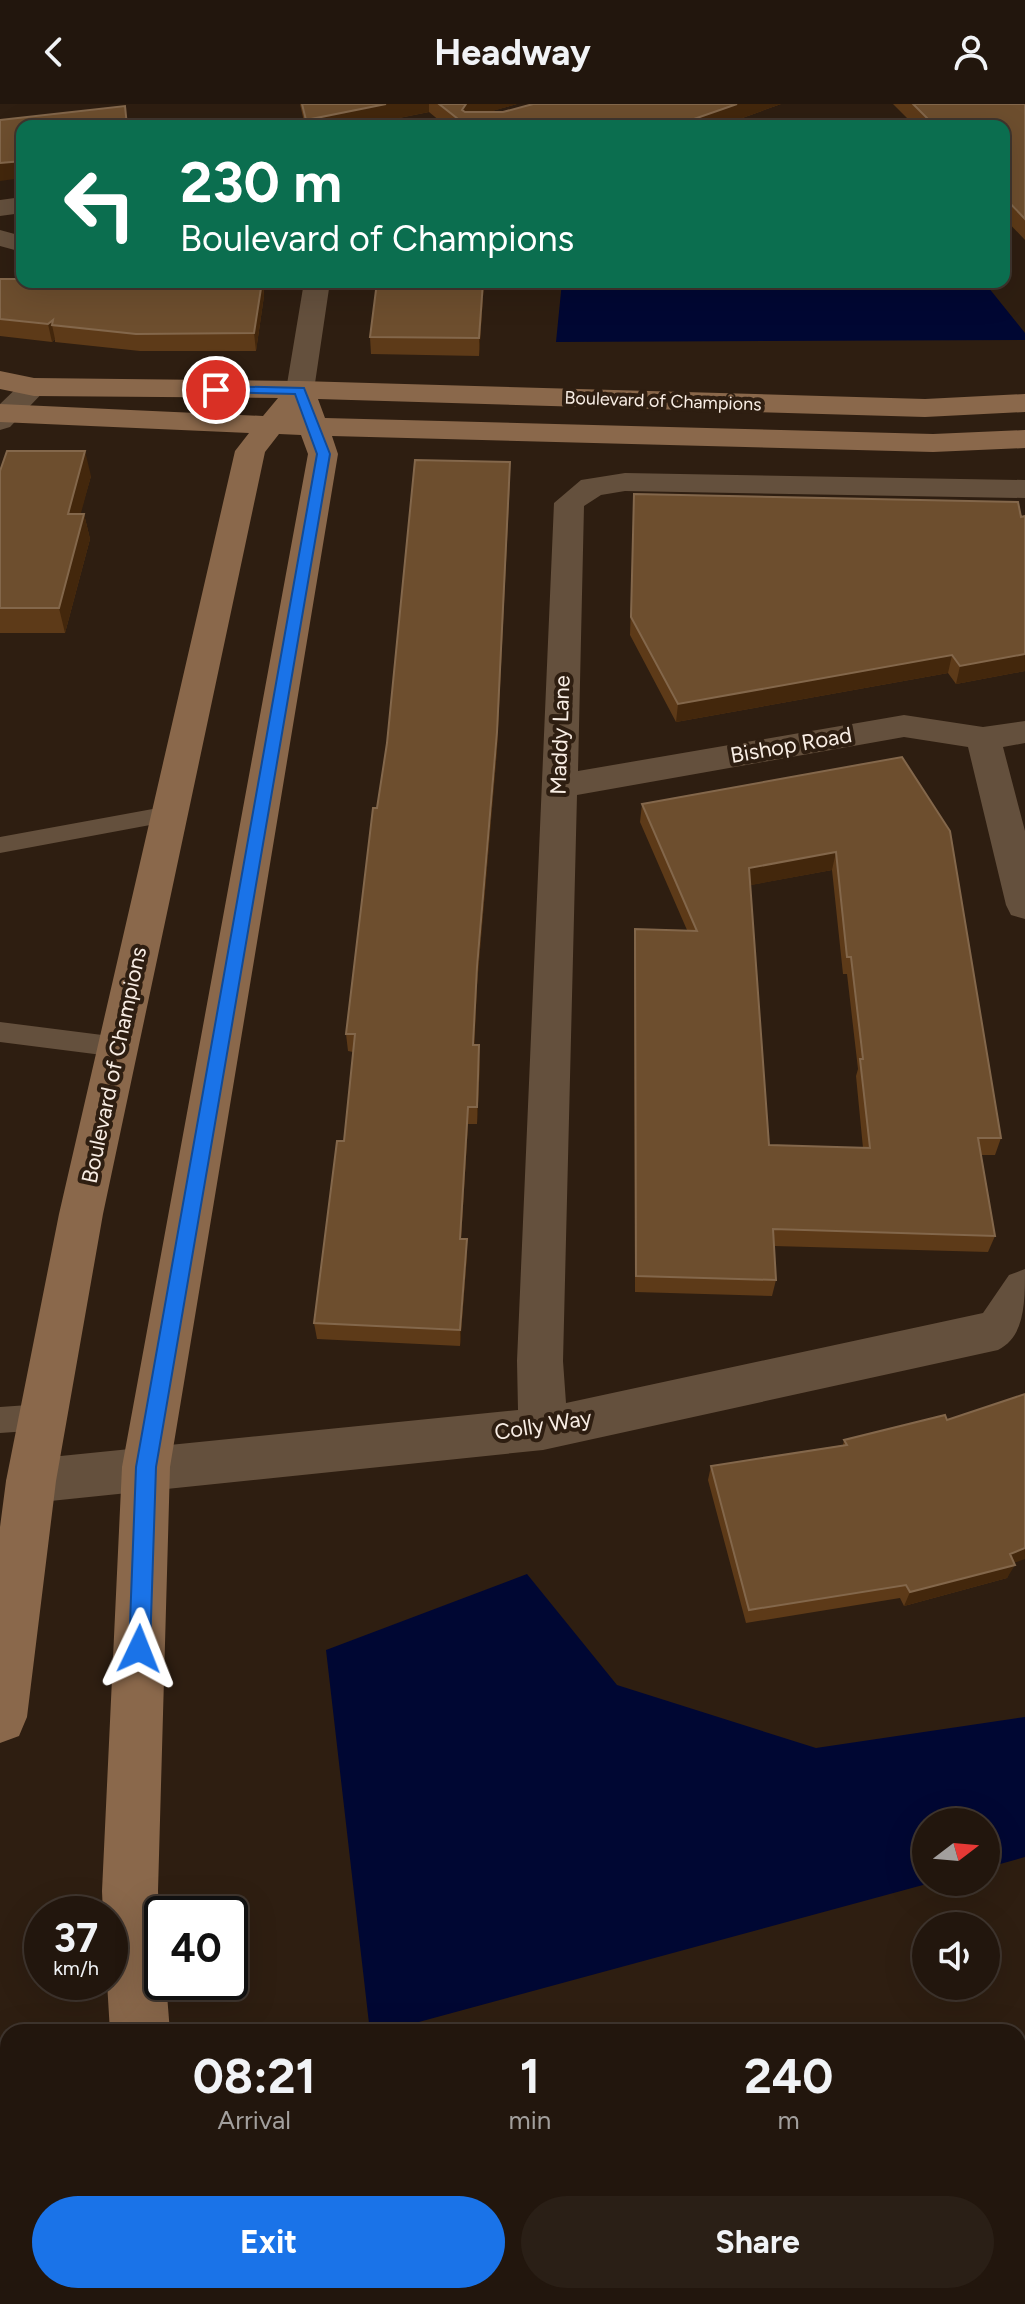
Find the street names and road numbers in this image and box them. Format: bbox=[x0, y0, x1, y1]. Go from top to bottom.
street label: Boulevard of Champions bbox=[564, 387, 762, 415]
street label: Maddy Lane bbox=[544, 675, 576, 795]
street label: Bishop Road bbox=[728, 721, 854, 769]
street label: Boulevard of Champions bbox=[76, 944, 152, 1186]
street label: Colly Way bbox=[492, 1404, 594, 1446]

